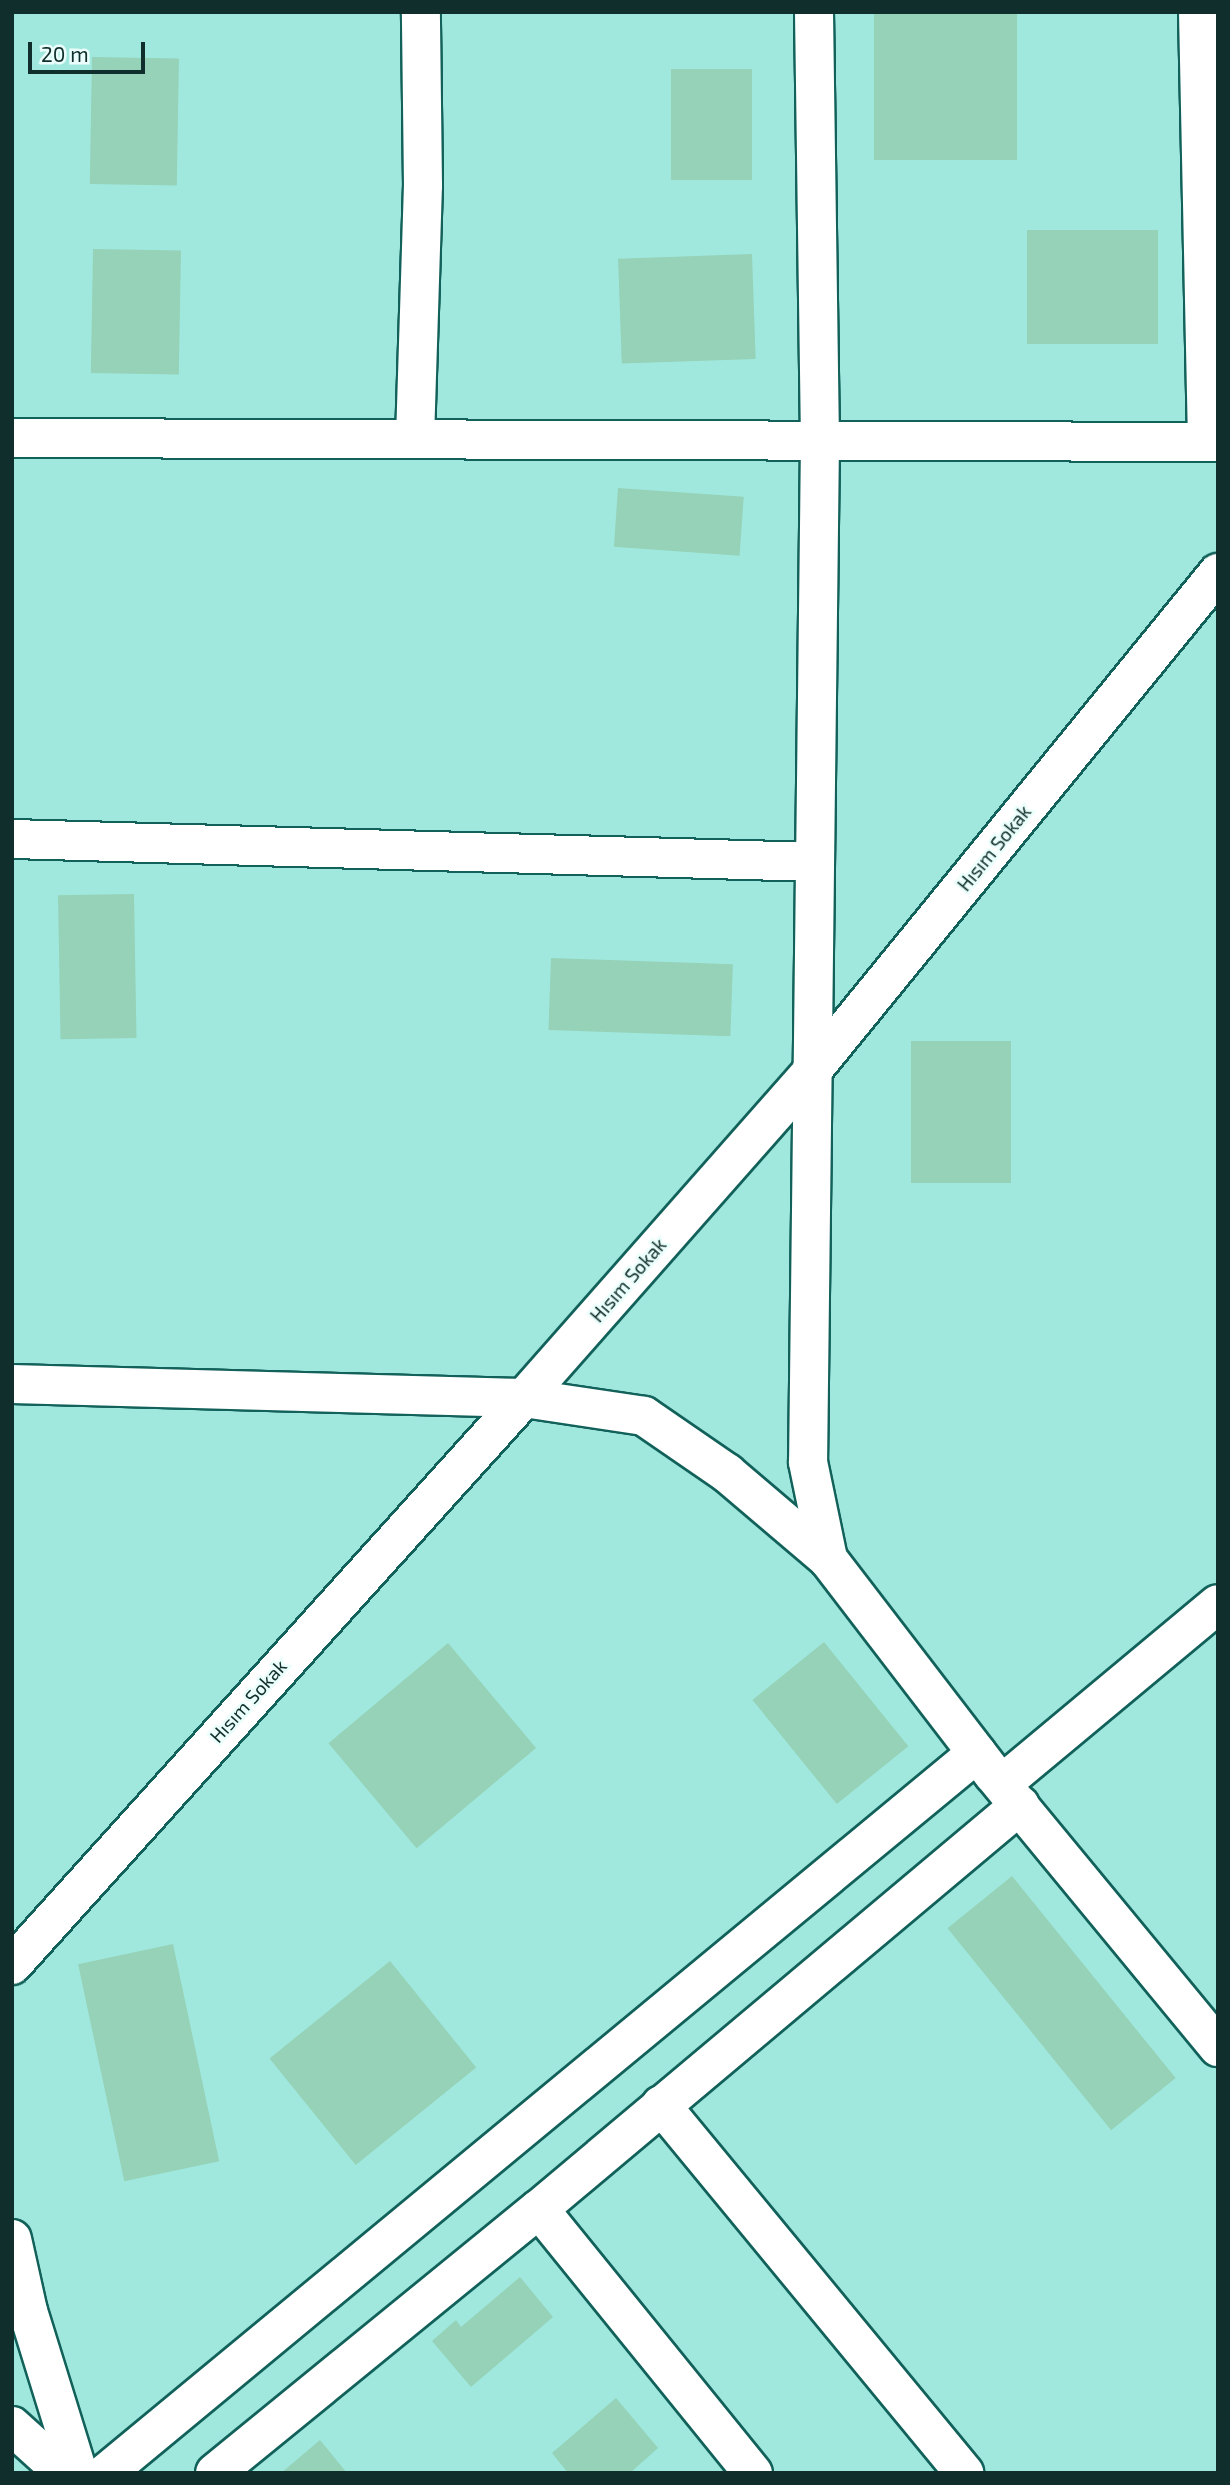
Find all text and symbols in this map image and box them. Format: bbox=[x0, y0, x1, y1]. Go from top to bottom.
scale bar bbox=[32, 28, 149, 72]
text: 20 m bbox=[41, 41, 89, 66]
street label: Hısım Sokak bbox=[952, 800, 1036, 896]
street label: Hısım Sokak bbox=[585, 1233, 671, 1327]
street label: Hısım Sokak bbox=[205, 1655, 291, 1747]

